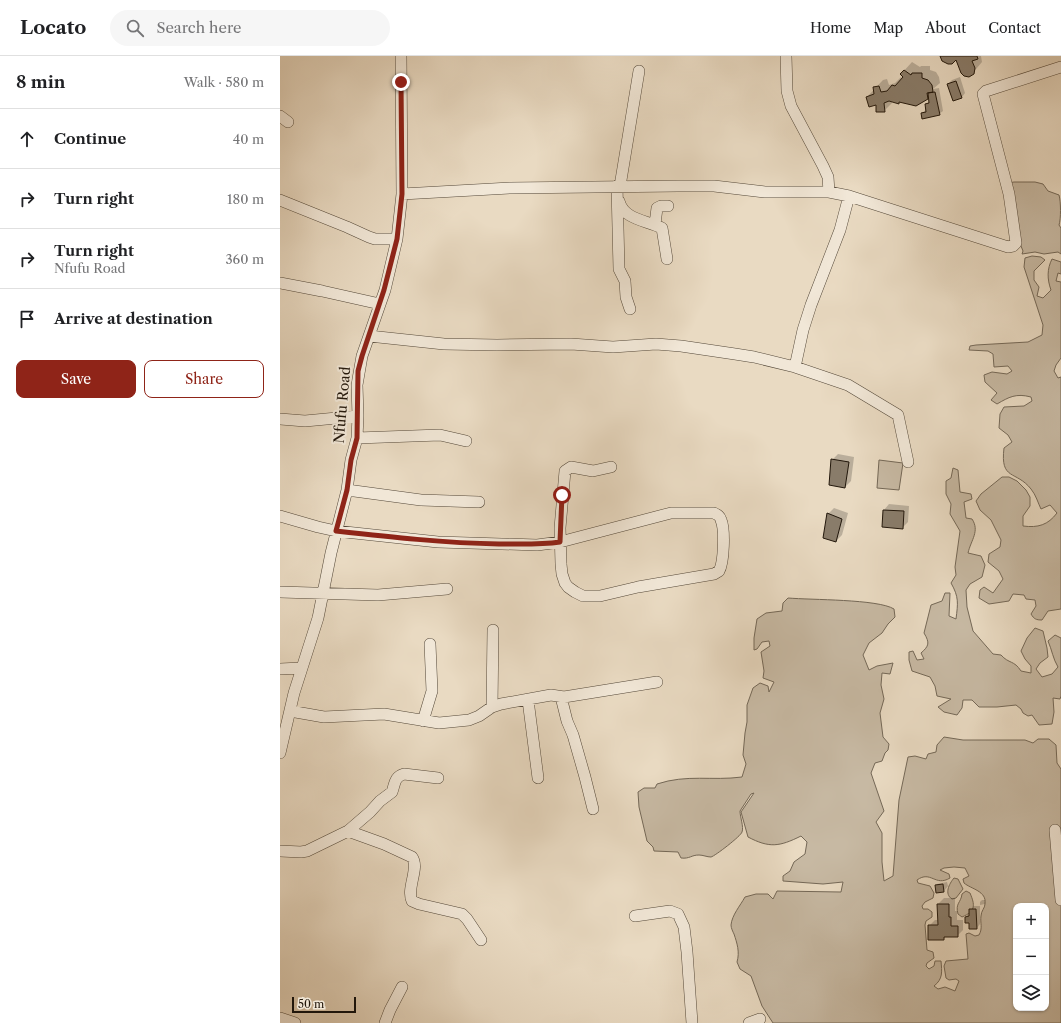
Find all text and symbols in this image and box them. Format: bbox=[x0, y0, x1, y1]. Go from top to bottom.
search box bbox=[110, 10, 390, 46]
text: Locato bbox=[20, 16, 86, 39]
icon: search bbox=[124, 17, 146, 39]
text: Search here bbox=[156, 18, 241, 37]
text: Home bbox=[810, 19, 851, 37]
text: Map bbox=[873, 19, 903, 37]
text: About bbox=[925, 19, 966, 37]
text: Contact bbox=[988, 19, 1041, 37]
text: 8 min bbox=[16, 72, 65, 92]
route end bbox=[392, 73, 410, 91]
text: Walk · 580 m bbox=[184, 74, 264, 90]
icon: ahead bbox=[16, 128, 38, 150]
text: Continue bbox=[54, 129, 126, 148]
text: 40 m bbox=[233, 131, 264, 147]
icon: right bbox=[16, 188, 38, 210]
text: Turn right bbox=[54, 189, 134, 208]
text: 180 m bbox=[227, 191, 264, 207]
text: Turn right bbox=[54, 241, 134, 260]
icon: right bbox=[16, 248, 38, 270]
text: 360 m bbox=[225, 251, 264, 267]
text: Nfufu Road bbox=[54, 260, 125, 276]
icon: arrive bbox=[16, 308, 38, 330]
text: Arrive at destination bbox=[54, 309, 213, 328]
button: Save bbox=[16, 360, 136, 398]
button: Share bbox=[144, 360, 264, 398]
street label: Nfufu Road bbox=[330, 365, 354, 444]
route start bbox=[553, 486, 571, 504]
map controls bbox=[1013, 903, 1049, 1011]
button: + bbox=[1013, 903, 1049, 939]
button: − bbox=[1013, 939, 1049, 975]
button: layers bbox=[1013, 975, 1049, 1011]
scale bar bbox=[292, 995, 356, 1014]
text: 50 m bbox=[298, 997, 324, 1011]

